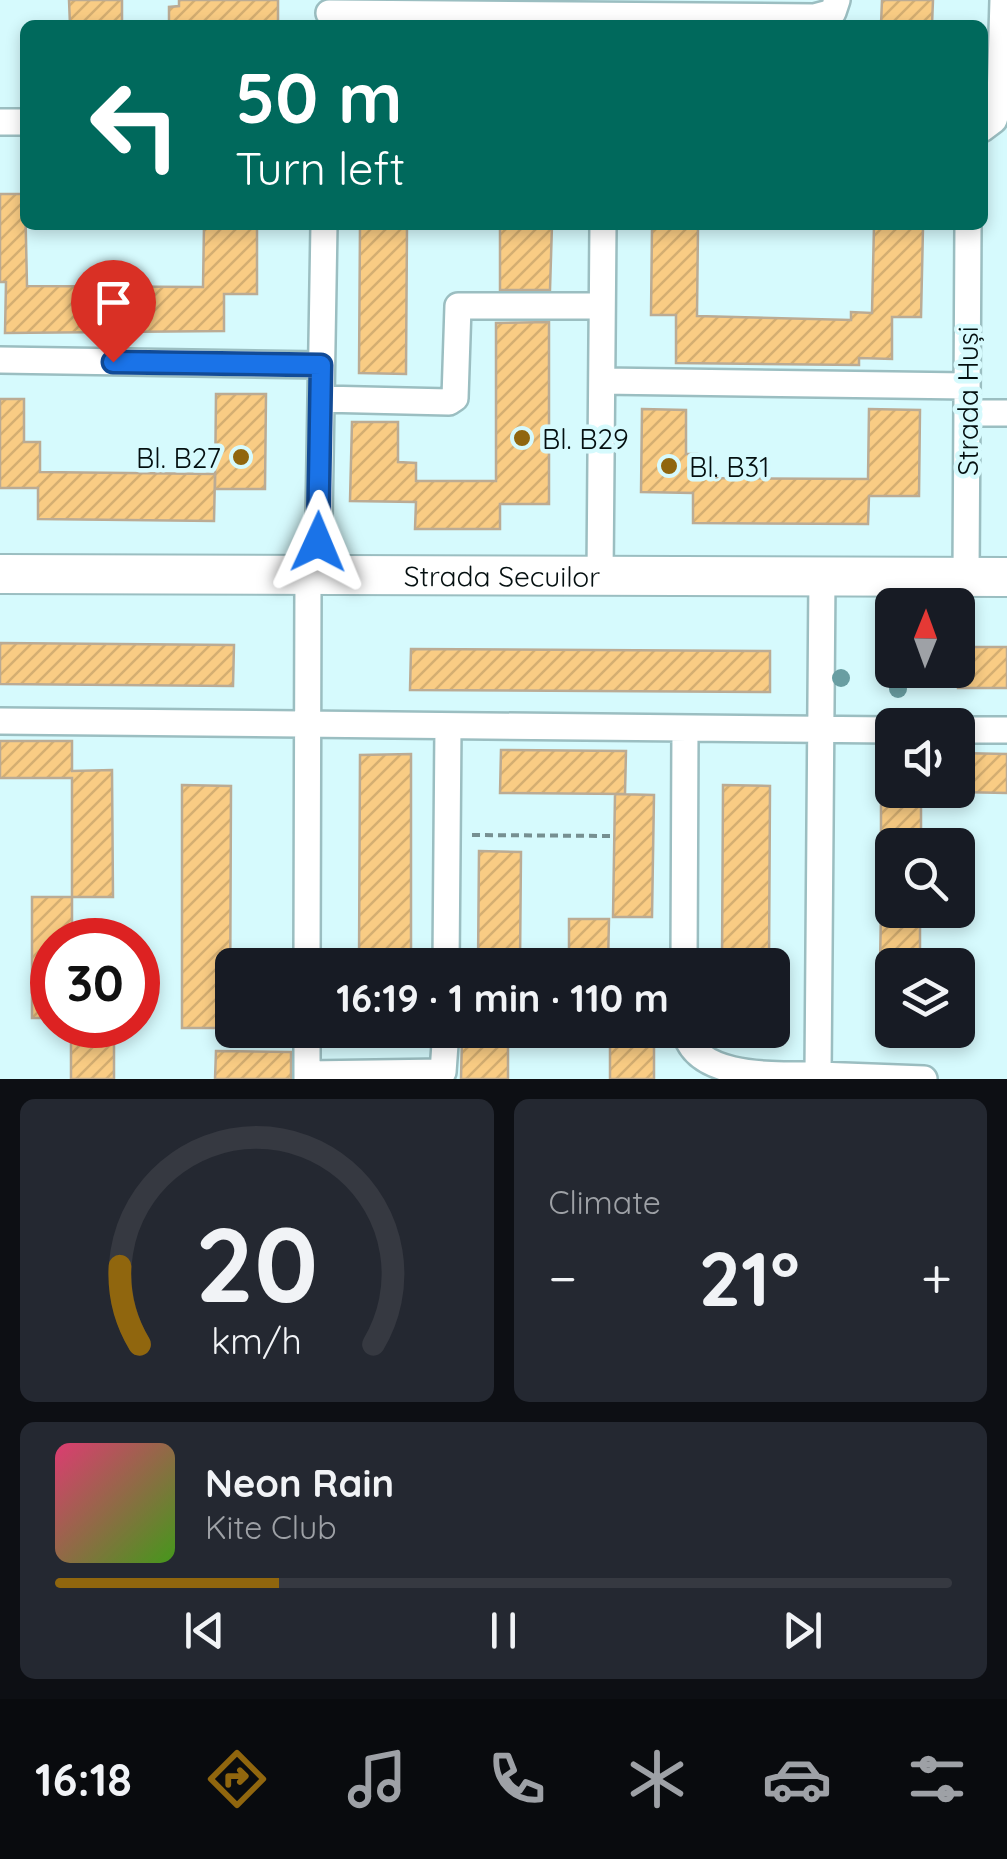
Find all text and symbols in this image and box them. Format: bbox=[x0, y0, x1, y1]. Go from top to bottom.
text: 50 m bbox=[235, 53, 402, 141]
icon: left bbox=[70, 60, 200, 190]
text: Turn left bbox=[235, 140, 405, 196]
pin bbox=[71, 260, 156, 363]
icon: arrive bbox=[86, 275, 141, 330]
street label: Strada Huși bbox=[950, 326, 985, 476]
place label: Bl. B29 bbox=[542, 421, 629, 456]
marker: Bl. B29 bbox=[511, 427, 533, 449]
place label: Bl. B27 bbox=[136, 440, 221, 475]
marker: Bl. B27 bbox=[230, 446, 252, 468]
place label: Bl. B31 bbox=[689, 449, 770, 484]
marker: Bl. B31 bbox=[658, 455, 680, 477]
position arrow bbox=[266, 490, 370, 594]
street label: Strada Secuilor bbox=[404, 558, 600, 593]
north arrow bbox=[875, 588, 975, 688]
map controls bbox=[875, 588, 975, 1048]
button: sound bbox=[875, 708, 975, 808]
button: search bbox=[875, 828, 975, 928]
speed limit sign: 30 bbox=[30, 918, 160, 1048]
button: layers bbox=[875, 948, 975, 1048]
text: 16:19 · 1 min · 110 m bbox=[336, 974, 669, 1022]
text: Climate bbox=[549, 1182, 661, 1222]
text: 20 bbox=[195, 1198, 318, 1328]
text: 21° bbox=[698, 1231, 800, 1325]
text: − bbox=[549, 1243, 577, 1312]
text: + bbox=[921, 1243, 952, 1312]
text: km/h bbox=[211, 1318, 302, 1363]
text: Neon Rain bbox=[205, 1459, 394, 1507]
text: Kite Club bbox=[205, 1507, 337, 1547]
icon: previous bbox=[177, 1603, 232, 1658]
icon: pause bbox=[476, 1603, 531, 1658]
icon: next bbox=[775, 1603, 830, 1658]
icon: directions bbox=[202, 1744, 272, 1814]
icon: music bbox=[342, 1744, 412, 1814]
icon: phone bbox=[482, 1744, 552, 1814]
icon: climate bbox=[622, 1744, 692, 1814]
icon: car bbox=[762, 1744, 832, 1814]
icon: filters bbox=[902, 1744, 972, 1814]
text: 16:18 bbox=[35, 1751, 132, 1807]

